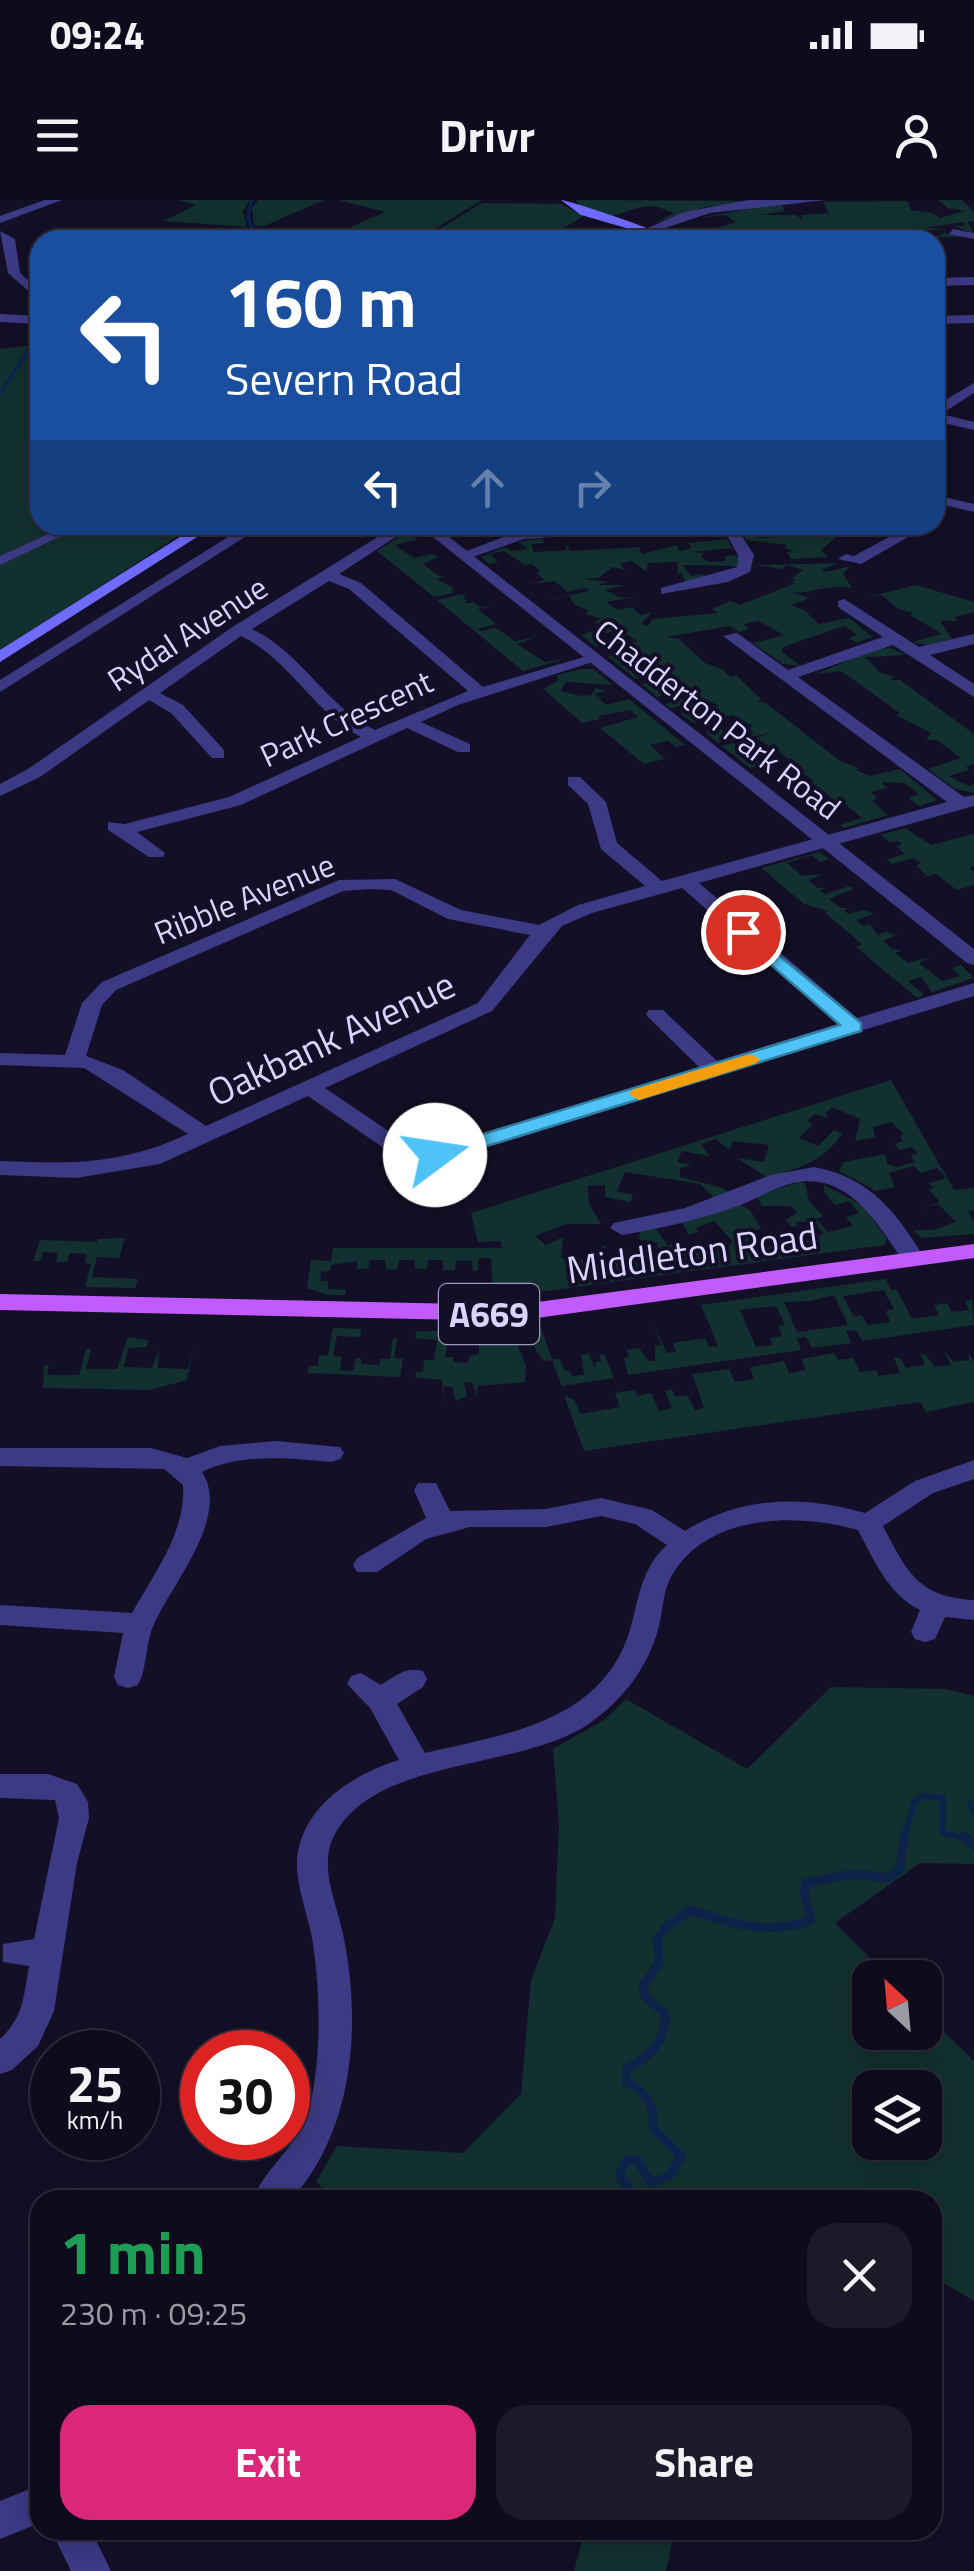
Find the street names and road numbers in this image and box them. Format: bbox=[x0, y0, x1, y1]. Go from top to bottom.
street label: Rydal Avenue bbox=[97, 563, 277, 703]
street label: Chadderton Park Road bbox=[584, 607, 852, 831]
street label: Park Crescent bbox=[252, 657, 440, 779]
street label: Ribble Avenue bbox=[146, 840, 342, 956]
street label: Oakbank Avenue bbox=[198, 955, 464, 1121]
street label: Middleton Road bbox=[563, 1206, 821, 1298]
road number: A669 bbox=[439, 1284, 539, 1344]

